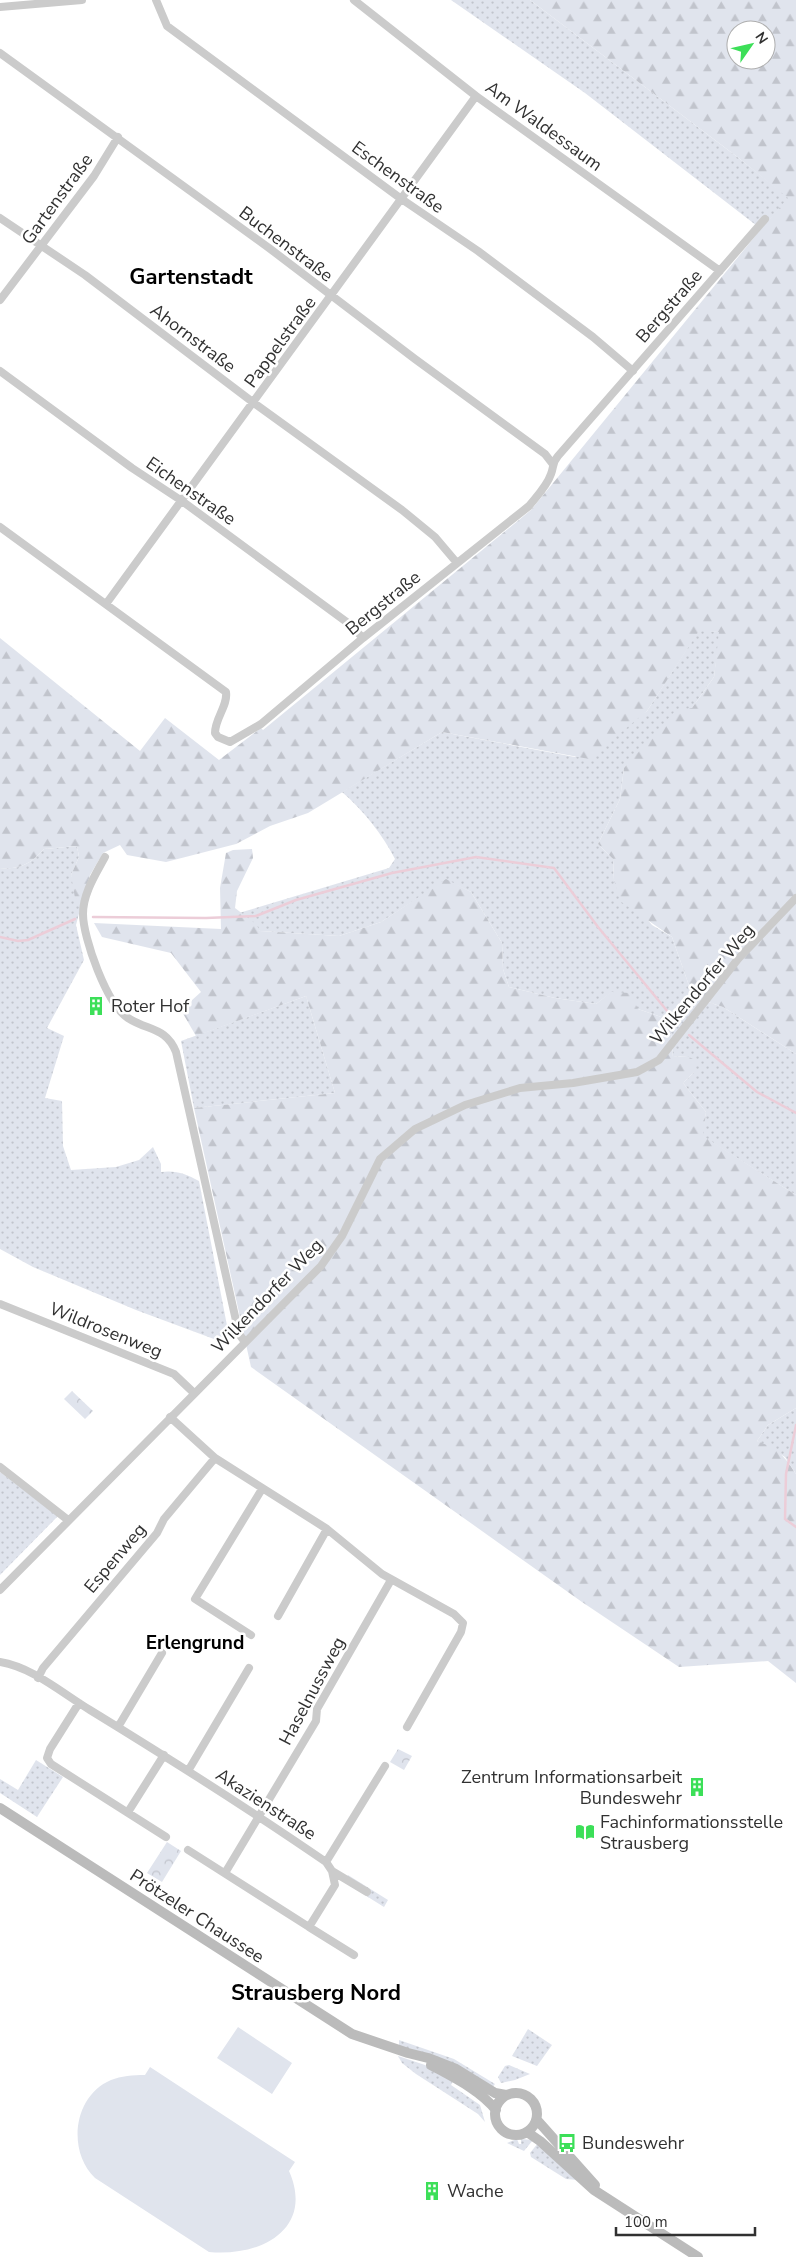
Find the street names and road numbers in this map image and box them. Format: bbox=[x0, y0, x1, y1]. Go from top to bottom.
street label: Am Waldessaum bbox=[481, 75, 607, 177]
street label: Eschenstraße bbox=[347, 135, 449, 219]
street label: Gartenstraße bbox=[16, 149, 98, 249]
street label: Buchenstraße bbox=[234, 201, 338, 287]
street label: Bergstraße bbox=[630, 264, 708, 348]
street label: Pappelstraße bbox=[239, 291, 321, 393]
street label: Ahornstraße bbox=[145, 298, 241, 378]
street label: Eichenstraße bbox=[141, 451, 241, 531]
street label: Bergstraße bbox=[340, 565, 426, 641]
street label: Wilkendorfer Weg bbox=[644, 919, 760, 1049]
street label: Wilkendorfer Weg bbox=[206, 1234, 328, 1358]
street label: Wildrosenweg bbox=[46, 1296, 166, 1364]
street label: Espenweg bbox=[79, 1518, 151, 1598]
street label: Haselnussweg bbox=[273, 1633, 351, 1749]
street label: Akazienstraße bbox=[211, 1763, 321, 1845]
street label: Prötzeler Chaussee bbox=[125, 1864, 269, 1968]

